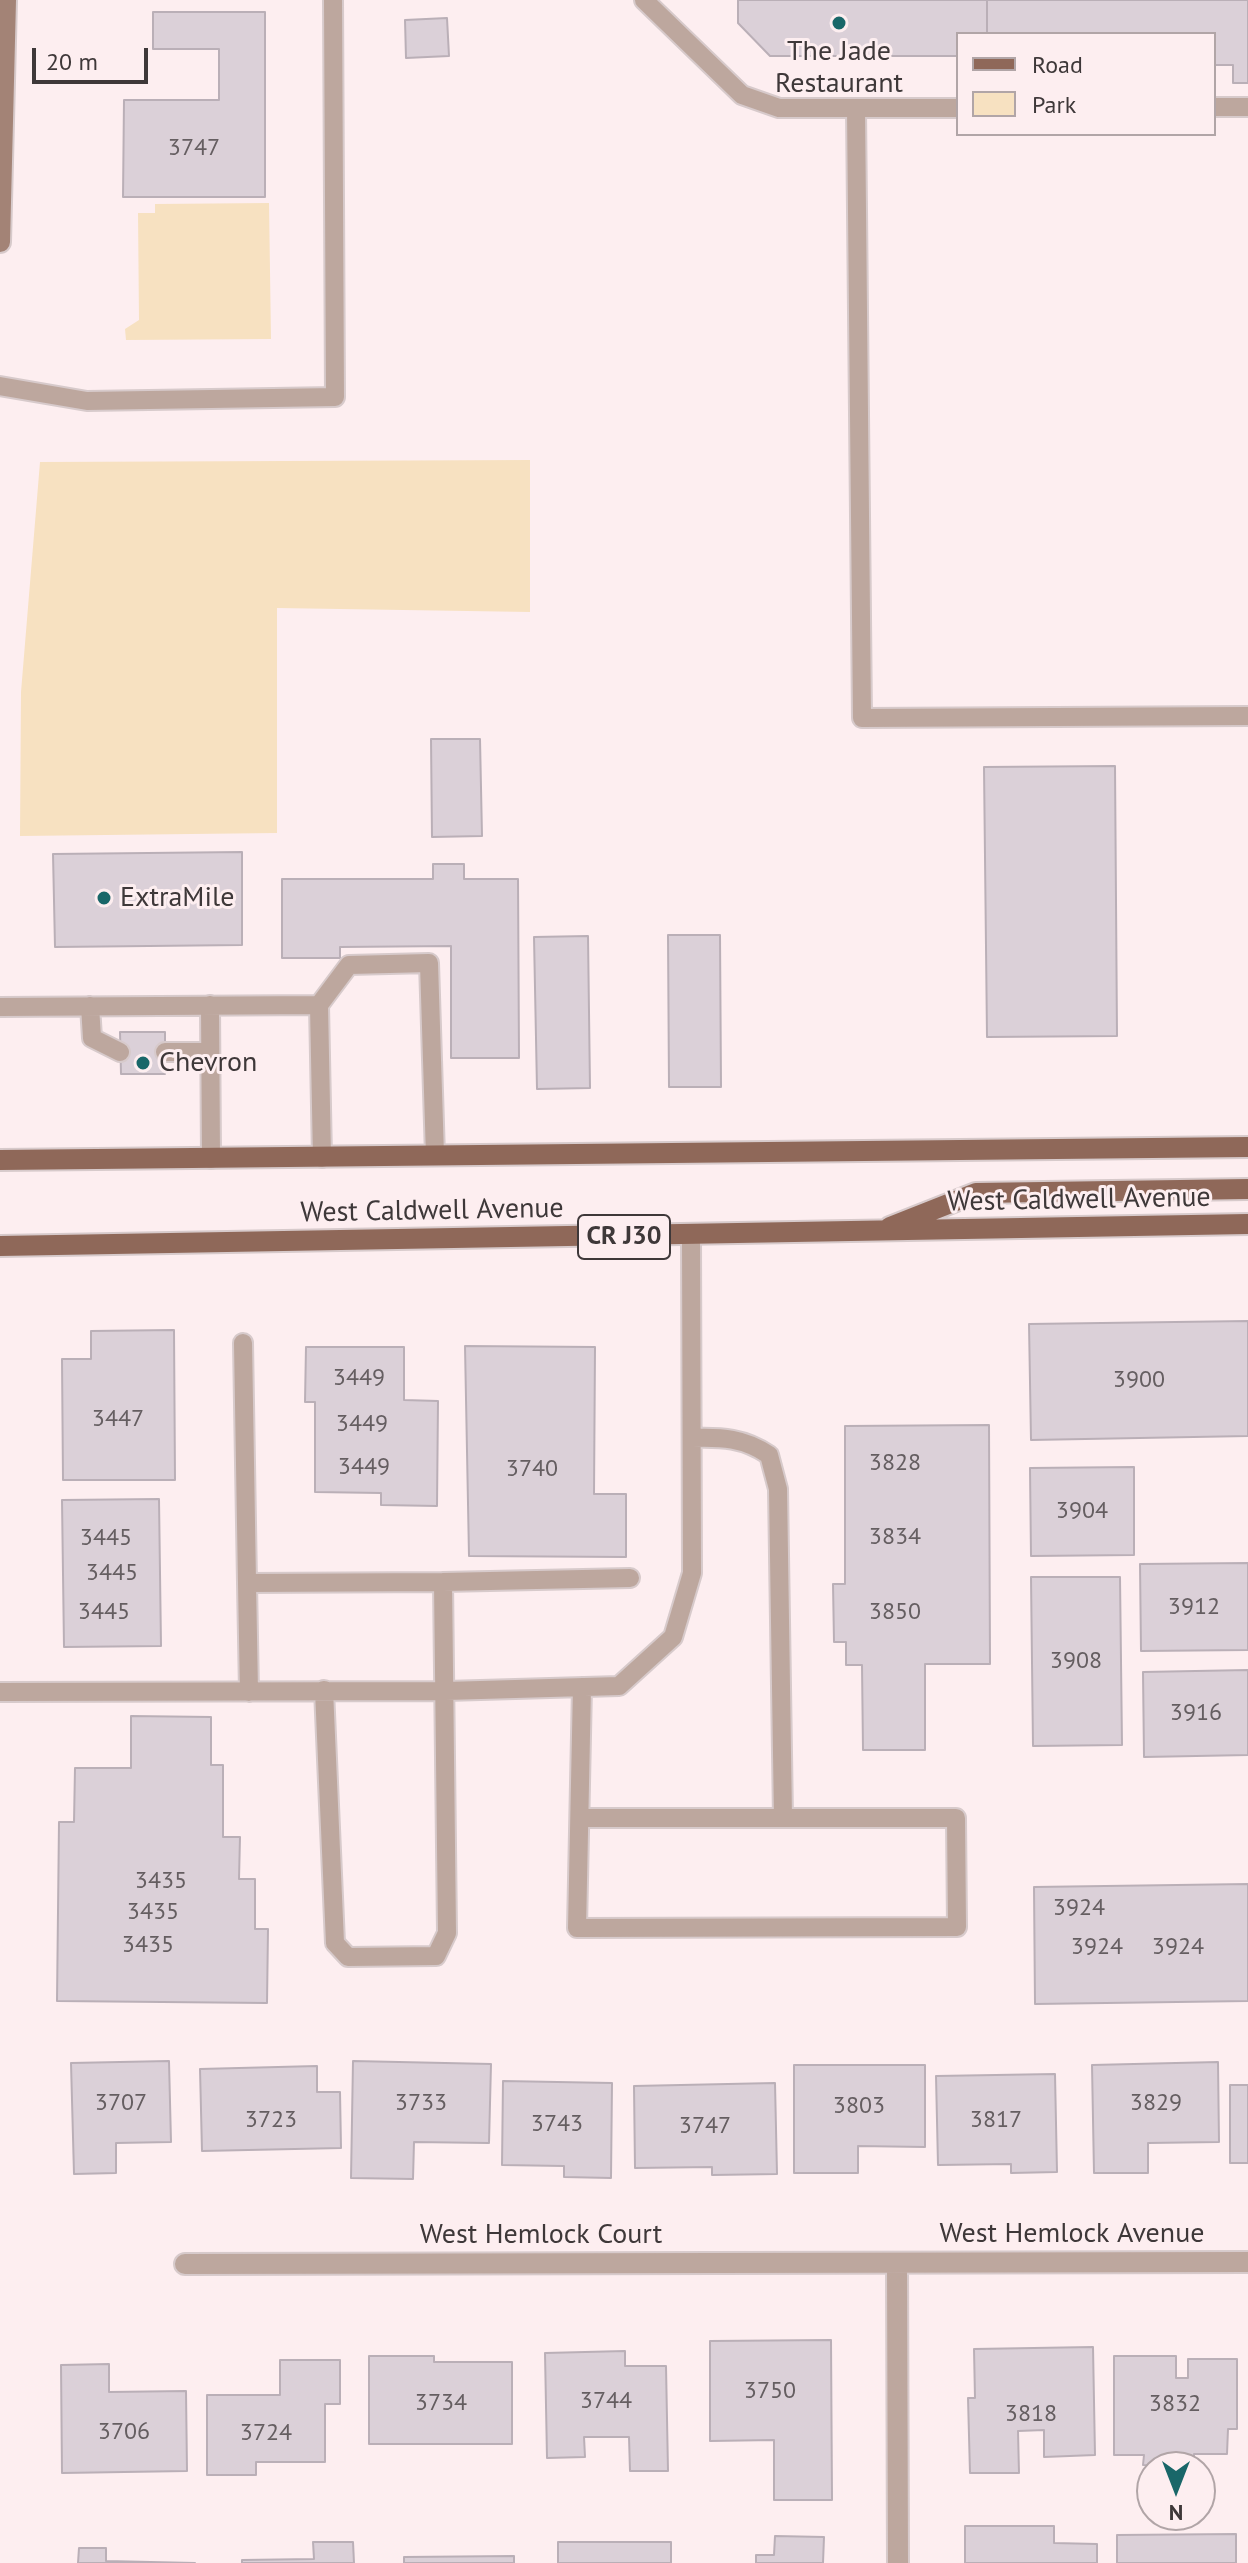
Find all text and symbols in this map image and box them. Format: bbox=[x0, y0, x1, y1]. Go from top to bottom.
marker: The Jade Restaurant bbox=[830, 14, 848, 32]
scale bar bbox=[36, 32, 152, 82]
legend bbox=[956, 32, 1216, 136]
place label: The Jade Restaurant bbox=[775, 35, 903, 101]
text: 20 m bbox=[46, 46, 98, 77]
text: Road bbox=[1032, 49, 1083, 80]
text: Park bbox=[1032, 89, 1076, 120]
house number: 3747 bbox=[168, 134, 220, 162]
place label: ExtraMile bbox=[120, 881, 234, 915]
marker: ExtraMile bbox=[95, 889, 113, 907]
place label: Chevron bbox=[159, 1046, 257, 1080]
marker: Chevron bbox=[134, 1054, 152, 1072]
street label: West Caldwell Avenue bbox=[947, 1181, 1211, 1219]
street label: West Caldwell Avenue bbox=[300, 1192, 564, 1230]
road number: CR J30 bbox=[578, 1215, 670, 1259]
house number: 3449 bbox=[333, 1364, 385, 1392]
house number: 3900 bbox=[1113, 1366, 1165, 1394]
house number: 3447 bbox=[92, 1405, 144, 1433]
house number: 3449 bbox=[336, 1410, 388, 1438]
house number: 3828 bbox=[869, 1449, 921, 1477]
house number: 3449 bbox=[338, 1453, 390, 1481]
house number: 3740 bbox=[506, 1455, 558, 1483]
house number: 3904 bbox=[1056, 1497, 1108, 1525]
house number: 3834 bbox=[869, 1523, 921, 1551]
house number: 3445 bbox=[80, 1524, 132, 1552]
house number: 3445 bbox=[86, 1559, 138, 1587]
house number: 3912 bbox=[1168, 1593, 1220, 1621]
house number: 3445 bbox=[78, 1598, 130, 1626]
house number: 3850 bbox=[869, 1598, 921, 1626]
house number: 3908 bbox=[1050, 1647, 1102, 1675]
house number: 3916 bbox=[1170, 1699, 1222, 1727]
house number: 3435 bbox=[135, 1867, 187, 1895]
house number: 3924 bbox=[1053, 1894, 1105, 1922]
house number: 3435 bbox=[127, 1898, 179, 1926]
house number: 3435 bbox=[122, 1931, 174, 1959]
house number: 3924 bbox=[1071, 1933, 1123, 1961]
house number: 3924 bbox=[1152, 1933, 1204, 1961]
house number: 3707 bbox=[95, 2089, 147, 2117]
house number: 3733 bbox=[395, 2089, 447, 2117]
house number: 3829 bbox=[1130, 2089, 1182, 2117]
house number: 3803 bbox=[833, 2092, 885, 2120]
house number: 3723 bbox=[245, 2106, 297, 2134]
house number: 3817 bbox=[970, 2106, 1022, 2134]
house number: 3743 bbox=[531, 2110, 583, 2138]
house number: 3747 bbox=[679, 2112, 731, 2140]
street label: West Hemlock Avenue bbox=[940, 2217, 1204, 2251]
street label: West Hemlock Court bbox=[420, 2218, 662, 2252]
house number: 3750 bbox=[744, 2377, 796, 2405]
house number: 3744 bbox=[580, 2387, 632, 2415]
house number: 3734 bbox=[415, 2389, 467, 2417]
house number: 3832 bbox=[1149, 2390, 1201, 2418]
house number: 3818 bbox=[1005, 2400, 1057, 2428]
house number: 3706 bbox=[98, 2418, 150, 2446]
house number: 3724 bbox=[240, 2419, 292, 2447]
north arrow bbox=[1136, 2451, 1216, 2531]
text: N bbox=[1169, 2499, 1183, 2527]

